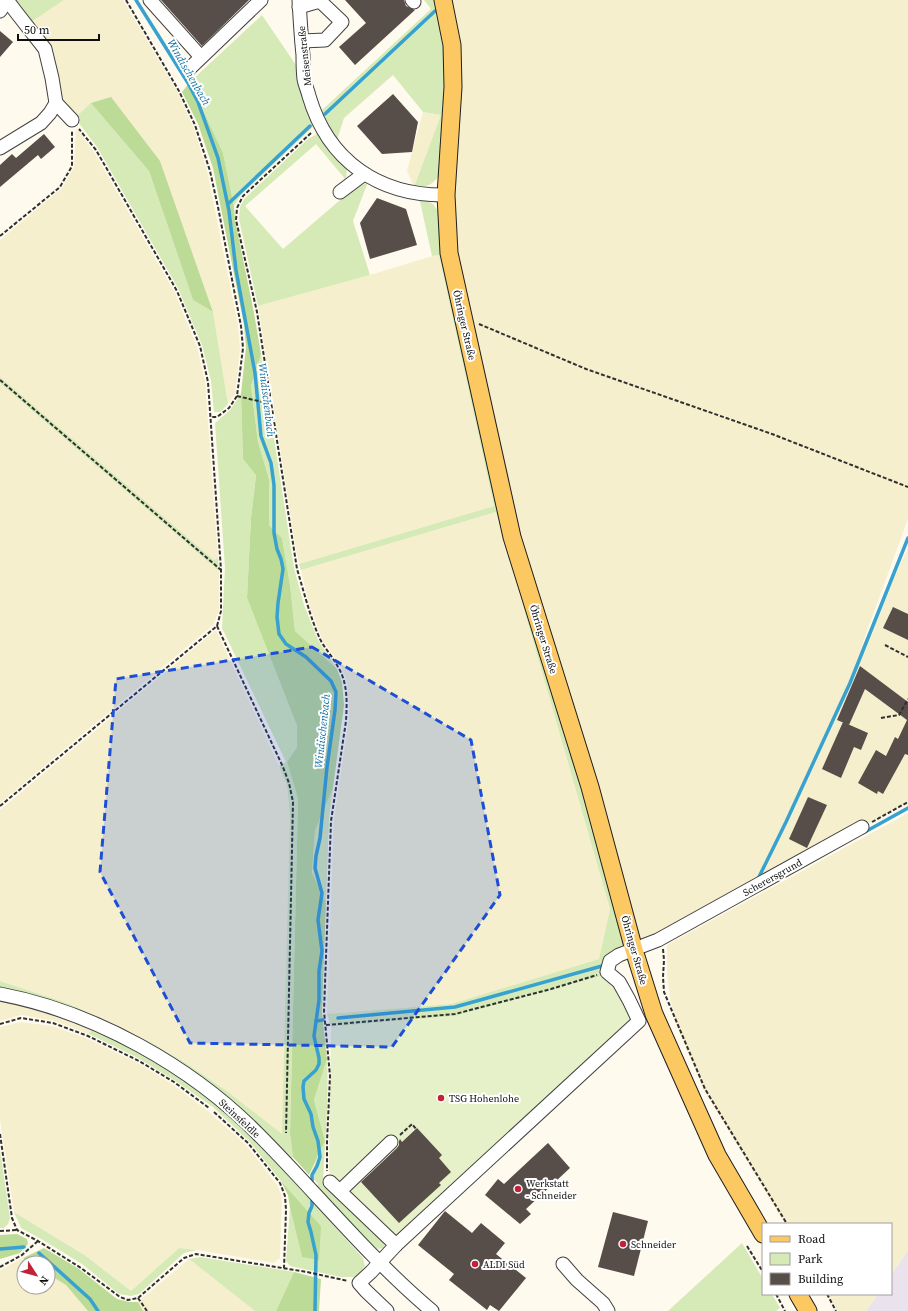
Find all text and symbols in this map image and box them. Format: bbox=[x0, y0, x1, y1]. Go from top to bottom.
scale bar bbox=[18, 16, 99, 42]
text: 50 m bbox=[24, 22, 50, 38]
street label: Meisenstraße bbox=[295, 25, 314, 87]
water label: Windischenbach bbox=[163, 36, 214, 108]
street label: Öhringer Straße bbox=[450, 289, 479, 361]
water label: Windischenbach bbox=[255, 362, 278, 438]
street label: Öhringer Straße bbox=[527, 603, 560, 675]
water label: Windischenbach bbox=[311, 693, 334, 769]
street label: Scherersgrund bbox=[740, 856, 804, 899]
street label: Öhringer Straße bbox=[618, 914, 651, 986]
place label: TSG Hohenlohe bbox=[449, 1092, 519, 1105]
marker: TSG Hohenlohe bbox=[436, 1093, 446, 1103]
street label: Steinsfeldle bbox=[216, 1096, 263, 1141]
place label: Werkstatt - Schneider bbox=[526, 1177, 577, 1202]
marker: Werkstatt - Schneider bbox=[513, 1184, 523, 1194]
legend bbox=[762, 1223, 892, 1295]
text: Road bbox=[798, 1231, 825, 1247]
place label: Schneider bbox=[631, 1238, 677, 1251]
marker: Schneider bbox=[618, 1239, 628, 1249]
text: Park bbox=[798, 1251, 823, 1267]
north arrow bbox=[16, 1255, 56, 1295]
place label: ALDI Süd bbox=[483, 1258, 525, 1271]
marker: ALDI Süd bbox=[470, 1259, 480, 1269]
text: Building bbox=[798, 1271, 843, 1287]
text: N bbox=[35, 1273, 52, 1288]

